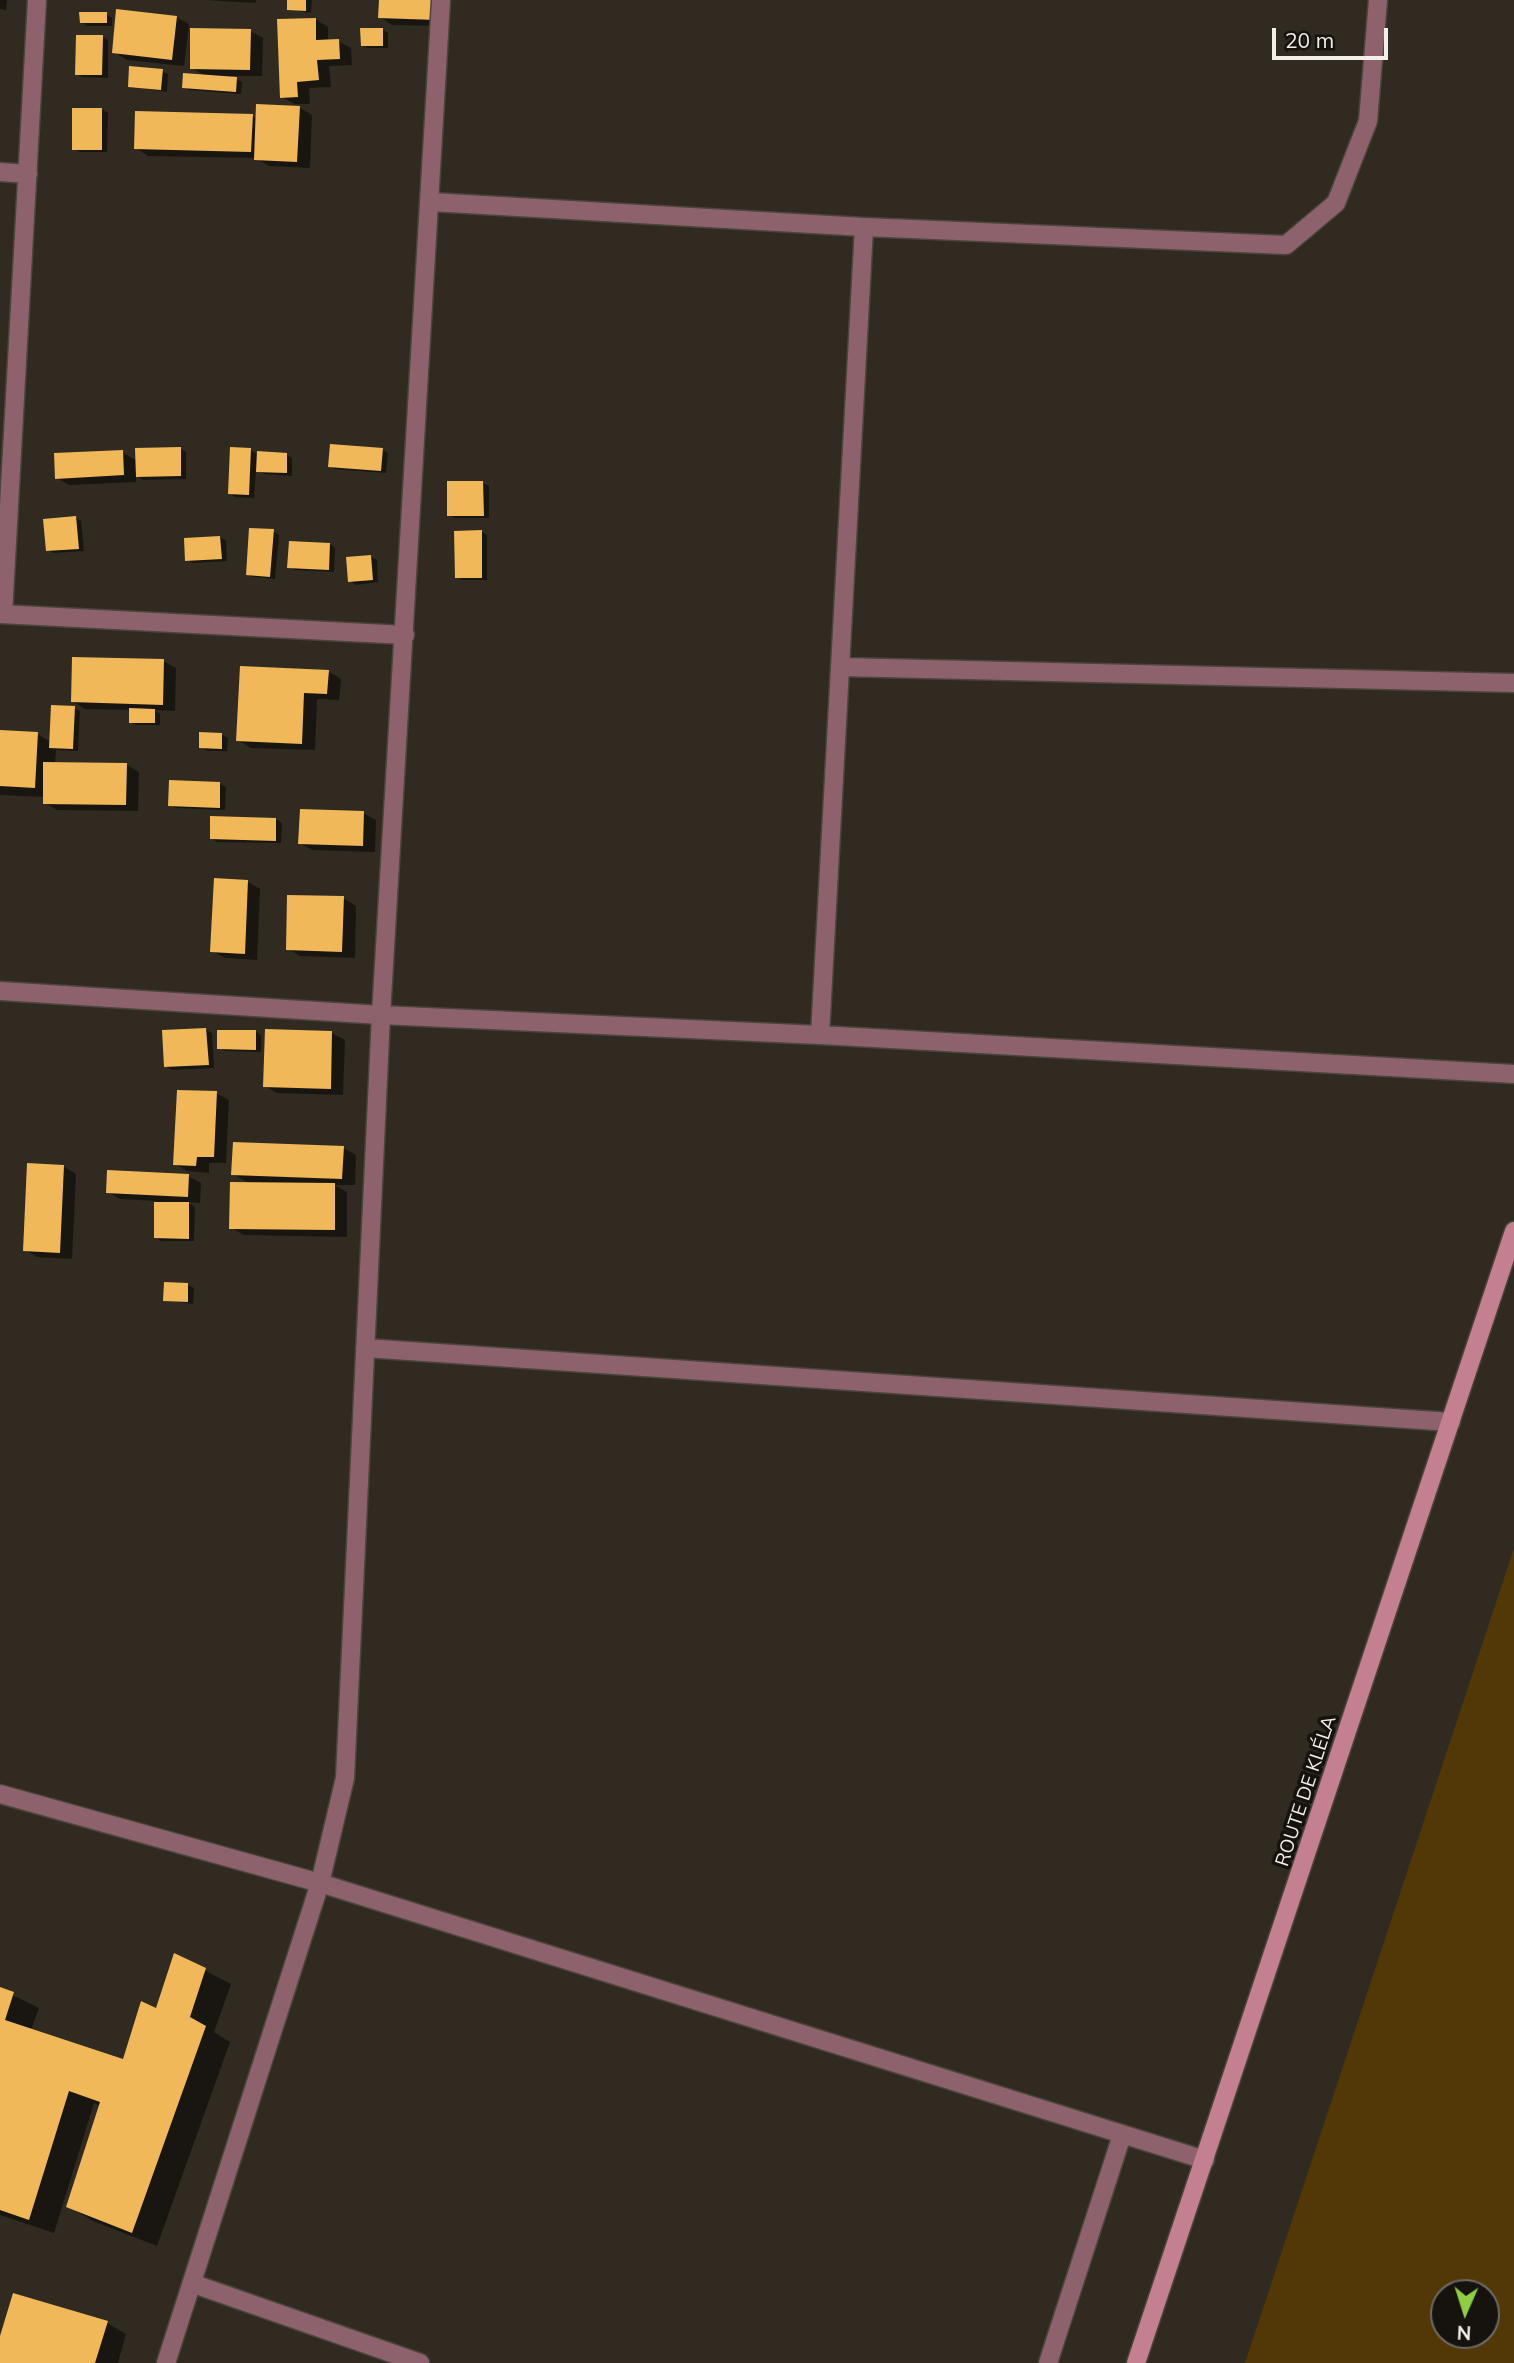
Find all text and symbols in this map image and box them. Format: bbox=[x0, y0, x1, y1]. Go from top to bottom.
scale bar bbox=[1276, 14, 1392, 58]
text: 20 m bbox=[1285, 27, 1334, 53]
street label: ROUTE DE KLÉLA bbox=[1271, 1713, 1341, 1869]
north arrow bbox=[1430, 2279, 1500, 2349]
text: N bbox=[1456, 2321, 1472, 2345]

